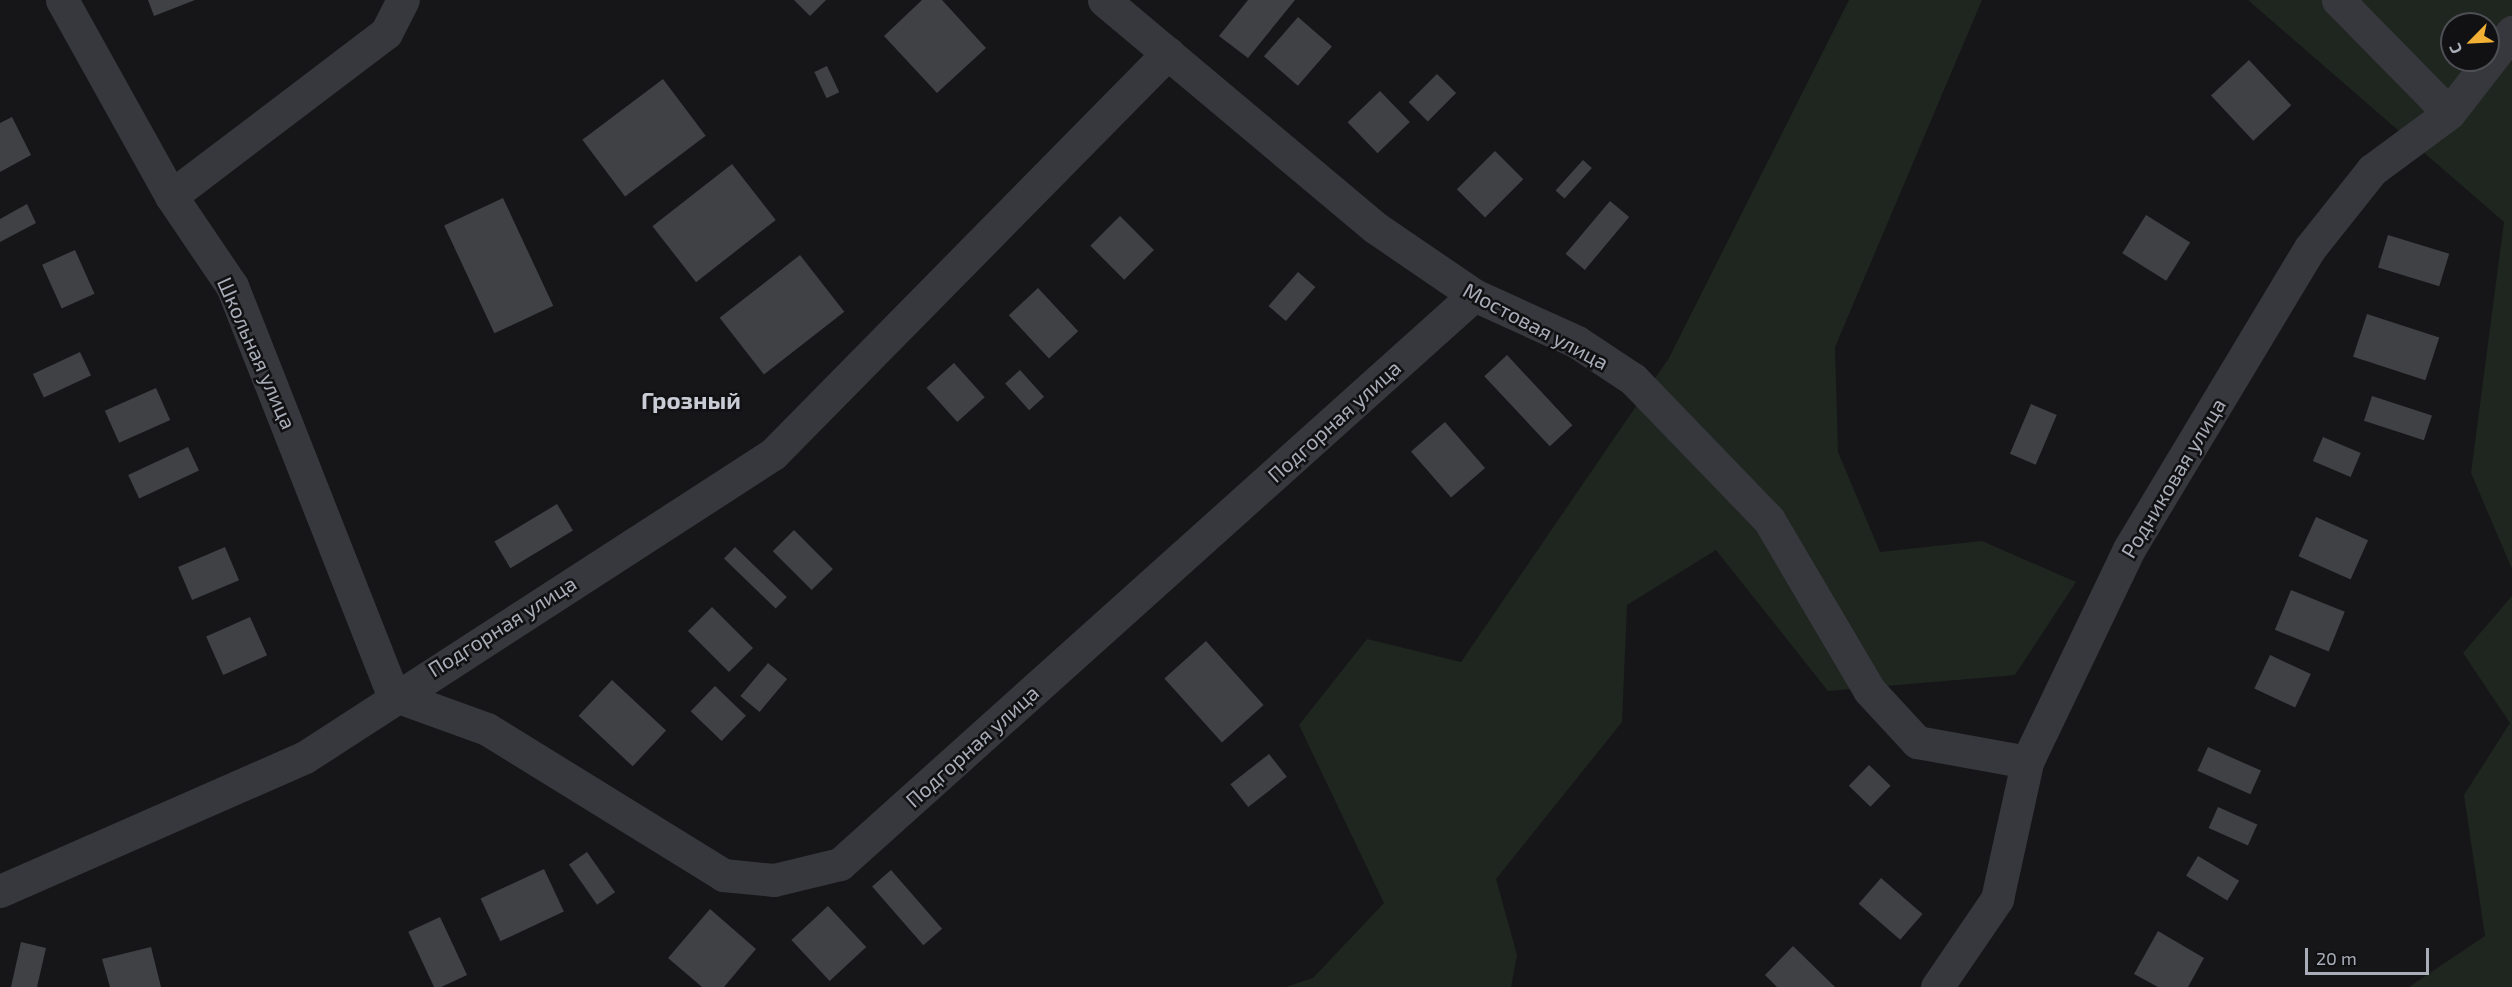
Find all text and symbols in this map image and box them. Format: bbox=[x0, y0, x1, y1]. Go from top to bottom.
north arrow bbox=[2440, 12, 2500, 72]
text: С bbox=[2444, 41, 2466, 57]
street label: Школьная улица bbox=[212, 273, 302, 433]
street label: Мостовая улица bbox=[1459, 277, 1613, 375]
street label: Подгорная улица bbox=[1262, 355, 1406, 487]
district label: Грозный bbox=[641, 386, 741, 414]
street label: Родниковая улица bbox=[2115, 394, 2231, 562]
street label: Подгорная улица bbox=[423, 570, 581, 682]
street label: Подгорная улица bbox=[900, 680, 1044, 812]
scale bar bbox=[2308, 936, 2432, 974]
text: 20 m bbox=[2316, 947, 2357, 969]

